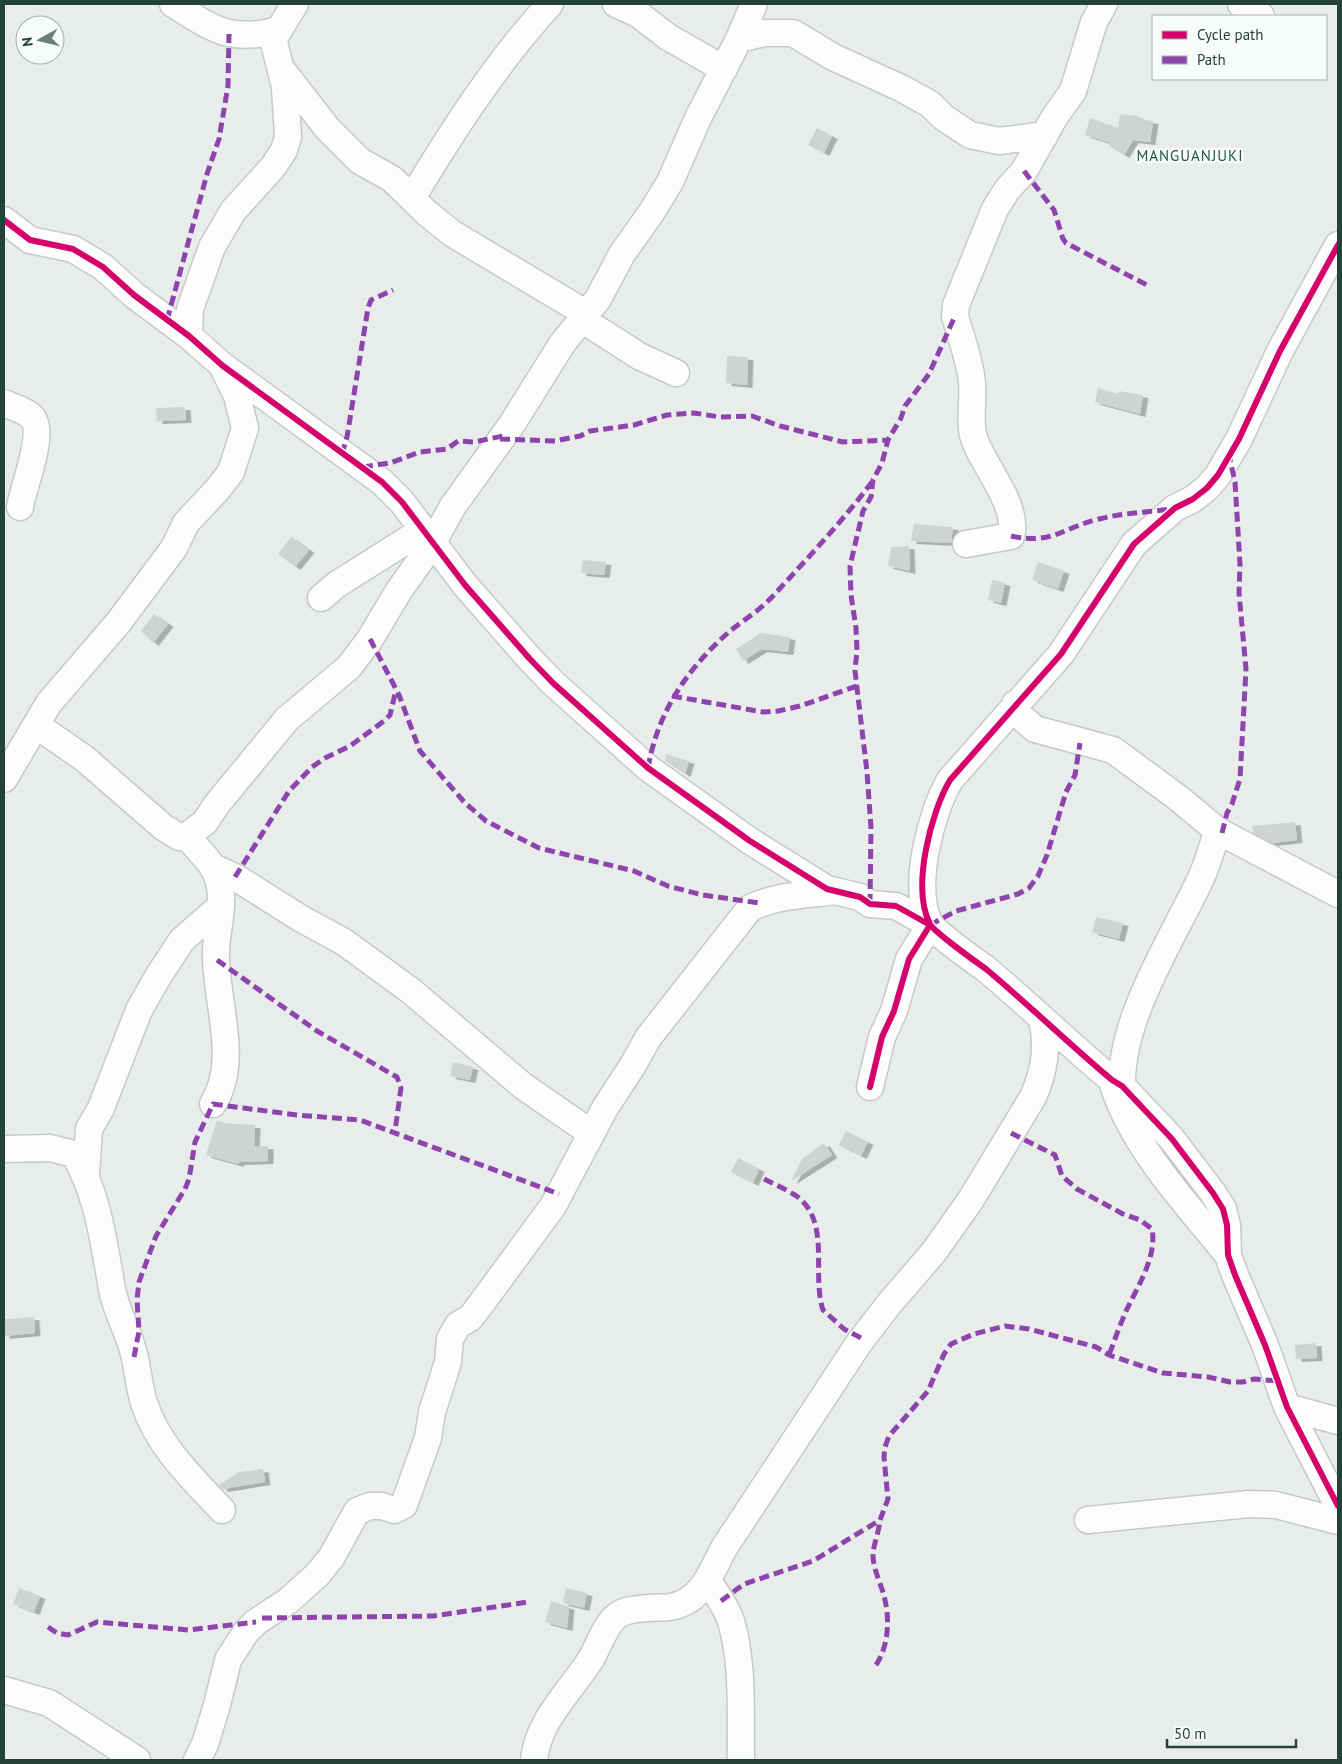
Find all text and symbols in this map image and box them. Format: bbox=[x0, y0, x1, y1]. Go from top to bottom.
north arrow bbox=[15, 15, 65, 65]
legend bbox=[1152, 15, 1327, 80]
text: Cycle path bbox=[1197, 25, 1263, 44]
text: N bbox=[18, 36, 37, 48]
text: Path bbox=[1197, 50, 1226, 69]
district label: MANGUANJUKI bbox=[1136, 146, 1244, 165]
scale bar bbox=[1167, 1716, 1296, 1748]
text: 50 m bbox=[1174, 1724, 1207, 1743]

